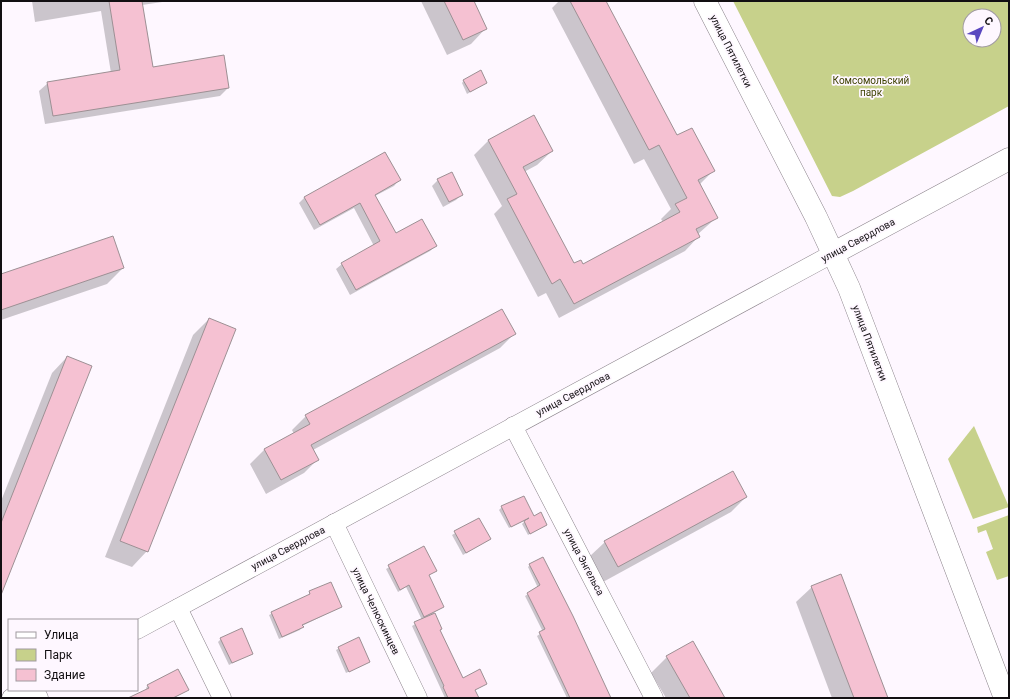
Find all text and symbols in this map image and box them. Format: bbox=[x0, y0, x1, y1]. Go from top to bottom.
north arrow bbox=[962, 8, 1002, 48]
street label: улица Пятилетки bbox=[708, 13, 754, 89]
text: С bbox=[981, 14, 996, 28]
park label: Комсомольский парк bbox=[833, 75, 910, 98]
street label: улица Свердлова bbox=[819, 216, 897, 264]
street label: улица Пятилетки bbox=[851, 304, 890, 383]
street label: улица Свердлова bbox=[534, 370, 612, 418]
street label: улица Свердлова bbox=[249, 524, 327, 572]
street label: улица Энгельса bbox=[562, 527, 606, 597]
street label: улица Челюскинцев bbox=[350, 566, 402, 656]
legend bbox=[8, 619, 138, 691]
text: Улица bbox=[44, 628, 79, 642]
text: Парк bbox=[44, 648, 73, 662]
text: Здание bbox=[44, 668, 85, 682]

